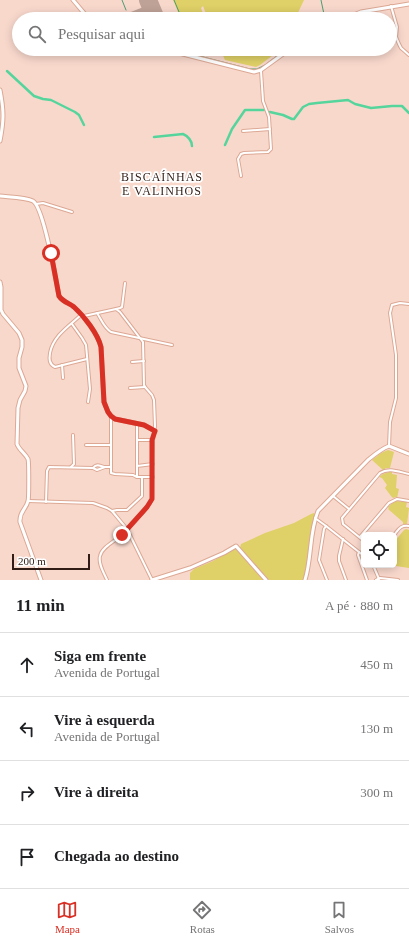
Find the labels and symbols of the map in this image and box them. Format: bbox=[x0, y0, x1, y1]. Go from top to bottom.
district label: BISCAÍNHAS E VALINHOS bbox=[121, 170, 203, 198]
route start bbox=[42, 244, 60, 262]
route end bbox=[113, 526, 131, 544]
scale bar bbox=[12, 552, 90, 571]

